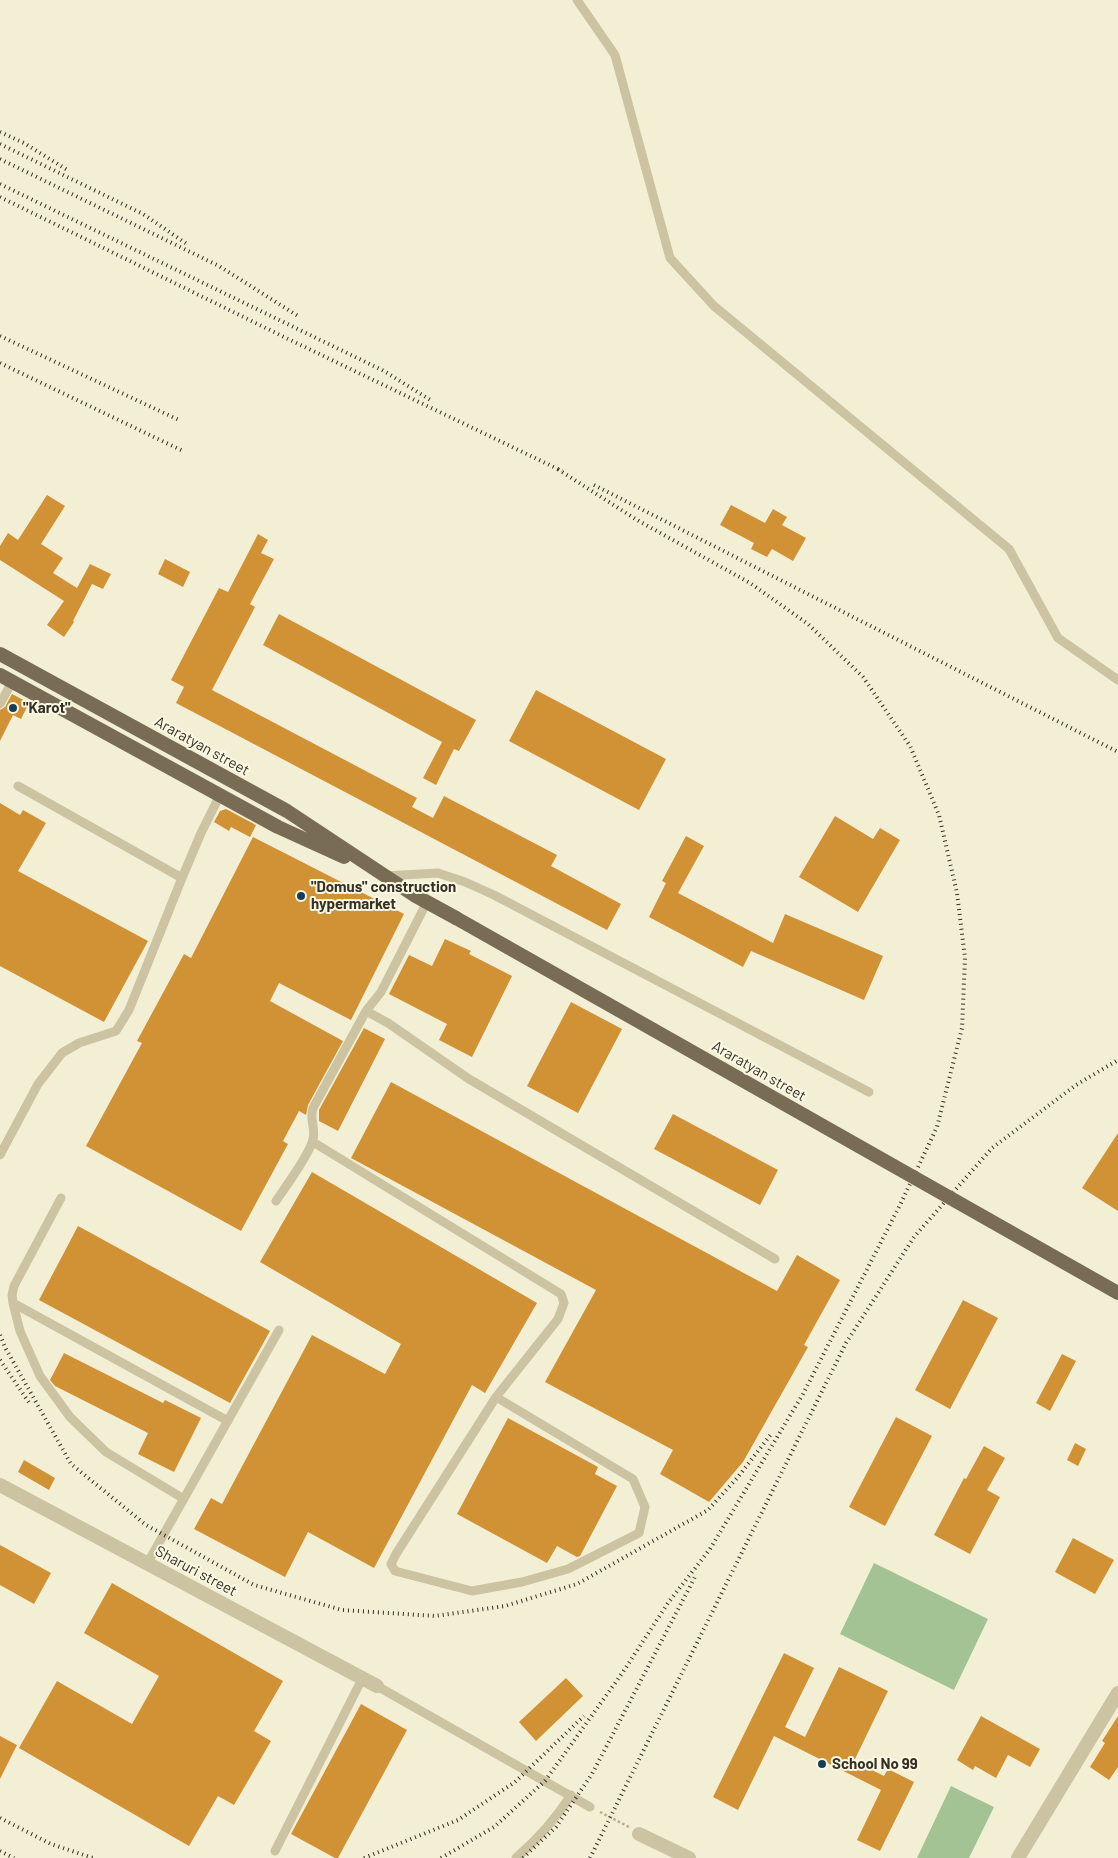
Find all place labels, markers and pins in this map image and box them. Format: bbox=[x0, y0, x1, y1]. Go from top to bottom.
place label: "Karot" bbox=[23, 699, 70, 717]
marker: "Karot" bbox=[7, 702, 19, 714]
place label: "Domus" construction hypermarket bbox=[311, 878, 456, 913]
marker: "Domus" construction hypermarket bbox=[295, 890, 307, 902]
place label: School No 99 bbox=[832, 1755, 918, 1773]
marker: School No 99 bbox=[816, 1758, 828, 1770]

